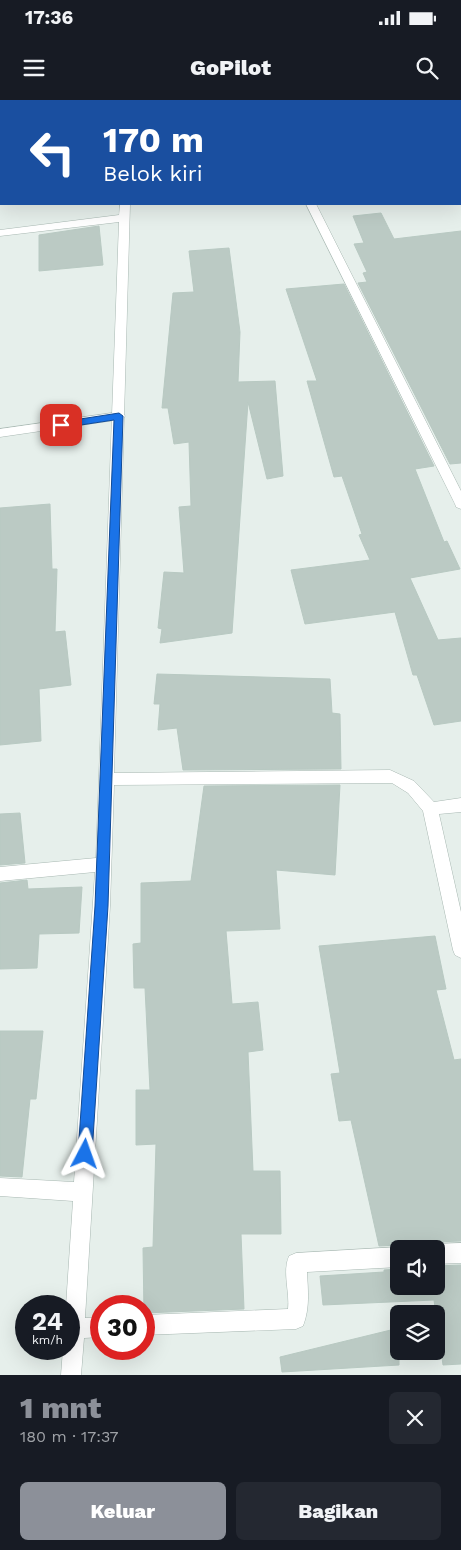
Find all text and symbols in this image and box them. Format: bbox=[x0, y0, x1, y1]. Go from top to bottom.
text: 17:36 bbox=[25, 6, 73, 29]
icon: menu bbox=[20, 54, 48, 82]
icon: search bbox=[413, 54, 441, 82]
text: GoPilot bbox=[190, 55, 271, 80]
text: 170 m bbox=[103, 119, 204, 161]
icon: left bbox=[20, 120, 85, 185]
text: Belok kiri bbox=[103, 161, 203, 186]
pin bbox=[40, 404, 82, 446]
icon: arrive bbox=[47, 411, 75, 439]
position arrow bbox=[58, 1127, 110, 1179]
map controls bbox=[390, 1240, 445, 1360]
button: sound bbox=[390, 1240, 445, 1295]
speed limit sign: 30 bbox=[90, 1295, 155, 1360]
button: layers bbox=[390, 1305, 445, 1360]
text: 24 bbox=[32, 1307, 63, 1336]
text: km/h bbox=[32, 1333, 63, 1347]
text: 1 mnt bbox=[20, 1390, 101, 1425]
button: close bbox=[389, 1392, 441, 1444]
text: 180 m · 17:37 bbox=[20, 1427, 119, 1446]
button: Keluar bbox=[20, 1482, 226, 1540]
button: Bagikan bbox=[236, 1482, 441, 1540]

